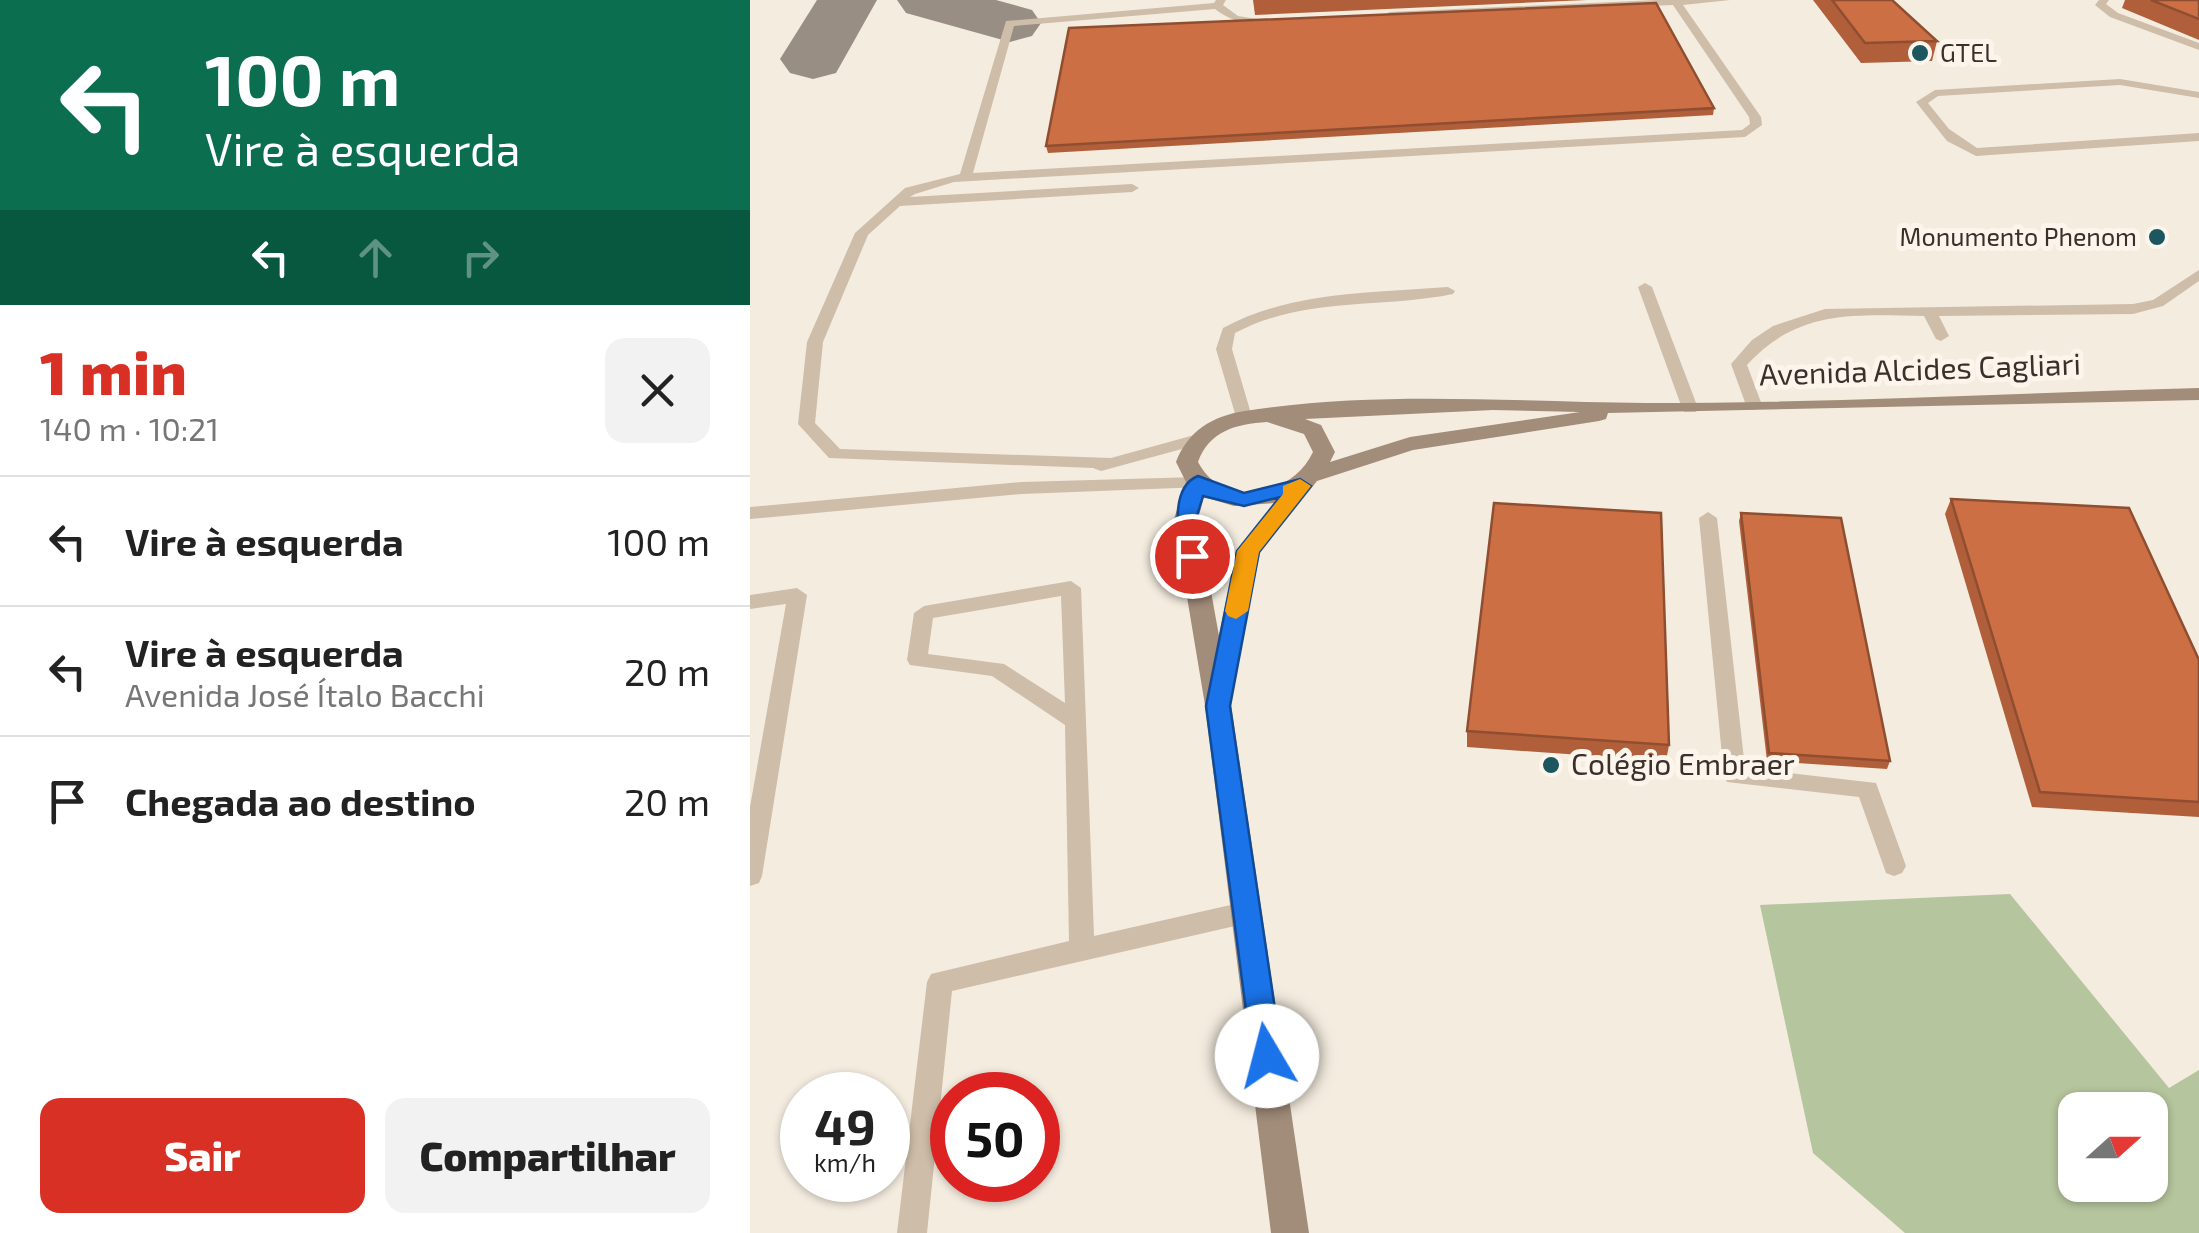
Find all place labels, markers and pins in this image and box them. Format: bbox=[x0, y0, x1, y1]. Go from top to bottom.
place label: GTEL bbox=[1940, 37, 1997, 67]
marker: GTEL bbox=[1909, 42, 1931, 64]
place label: Monumento Phenom bbox=[1900, 221, 2137, 251]
marker: Monumento Phenom bbox=[2146, 226, 2168, 248]
pin bbox=[1150, 514, 1235, 599]
place label: Colégio Embraer bbox=[1571, 745, 1795, 781]
marker: Colégio Embraer bbox=[1540, 754, 1562, 776]

